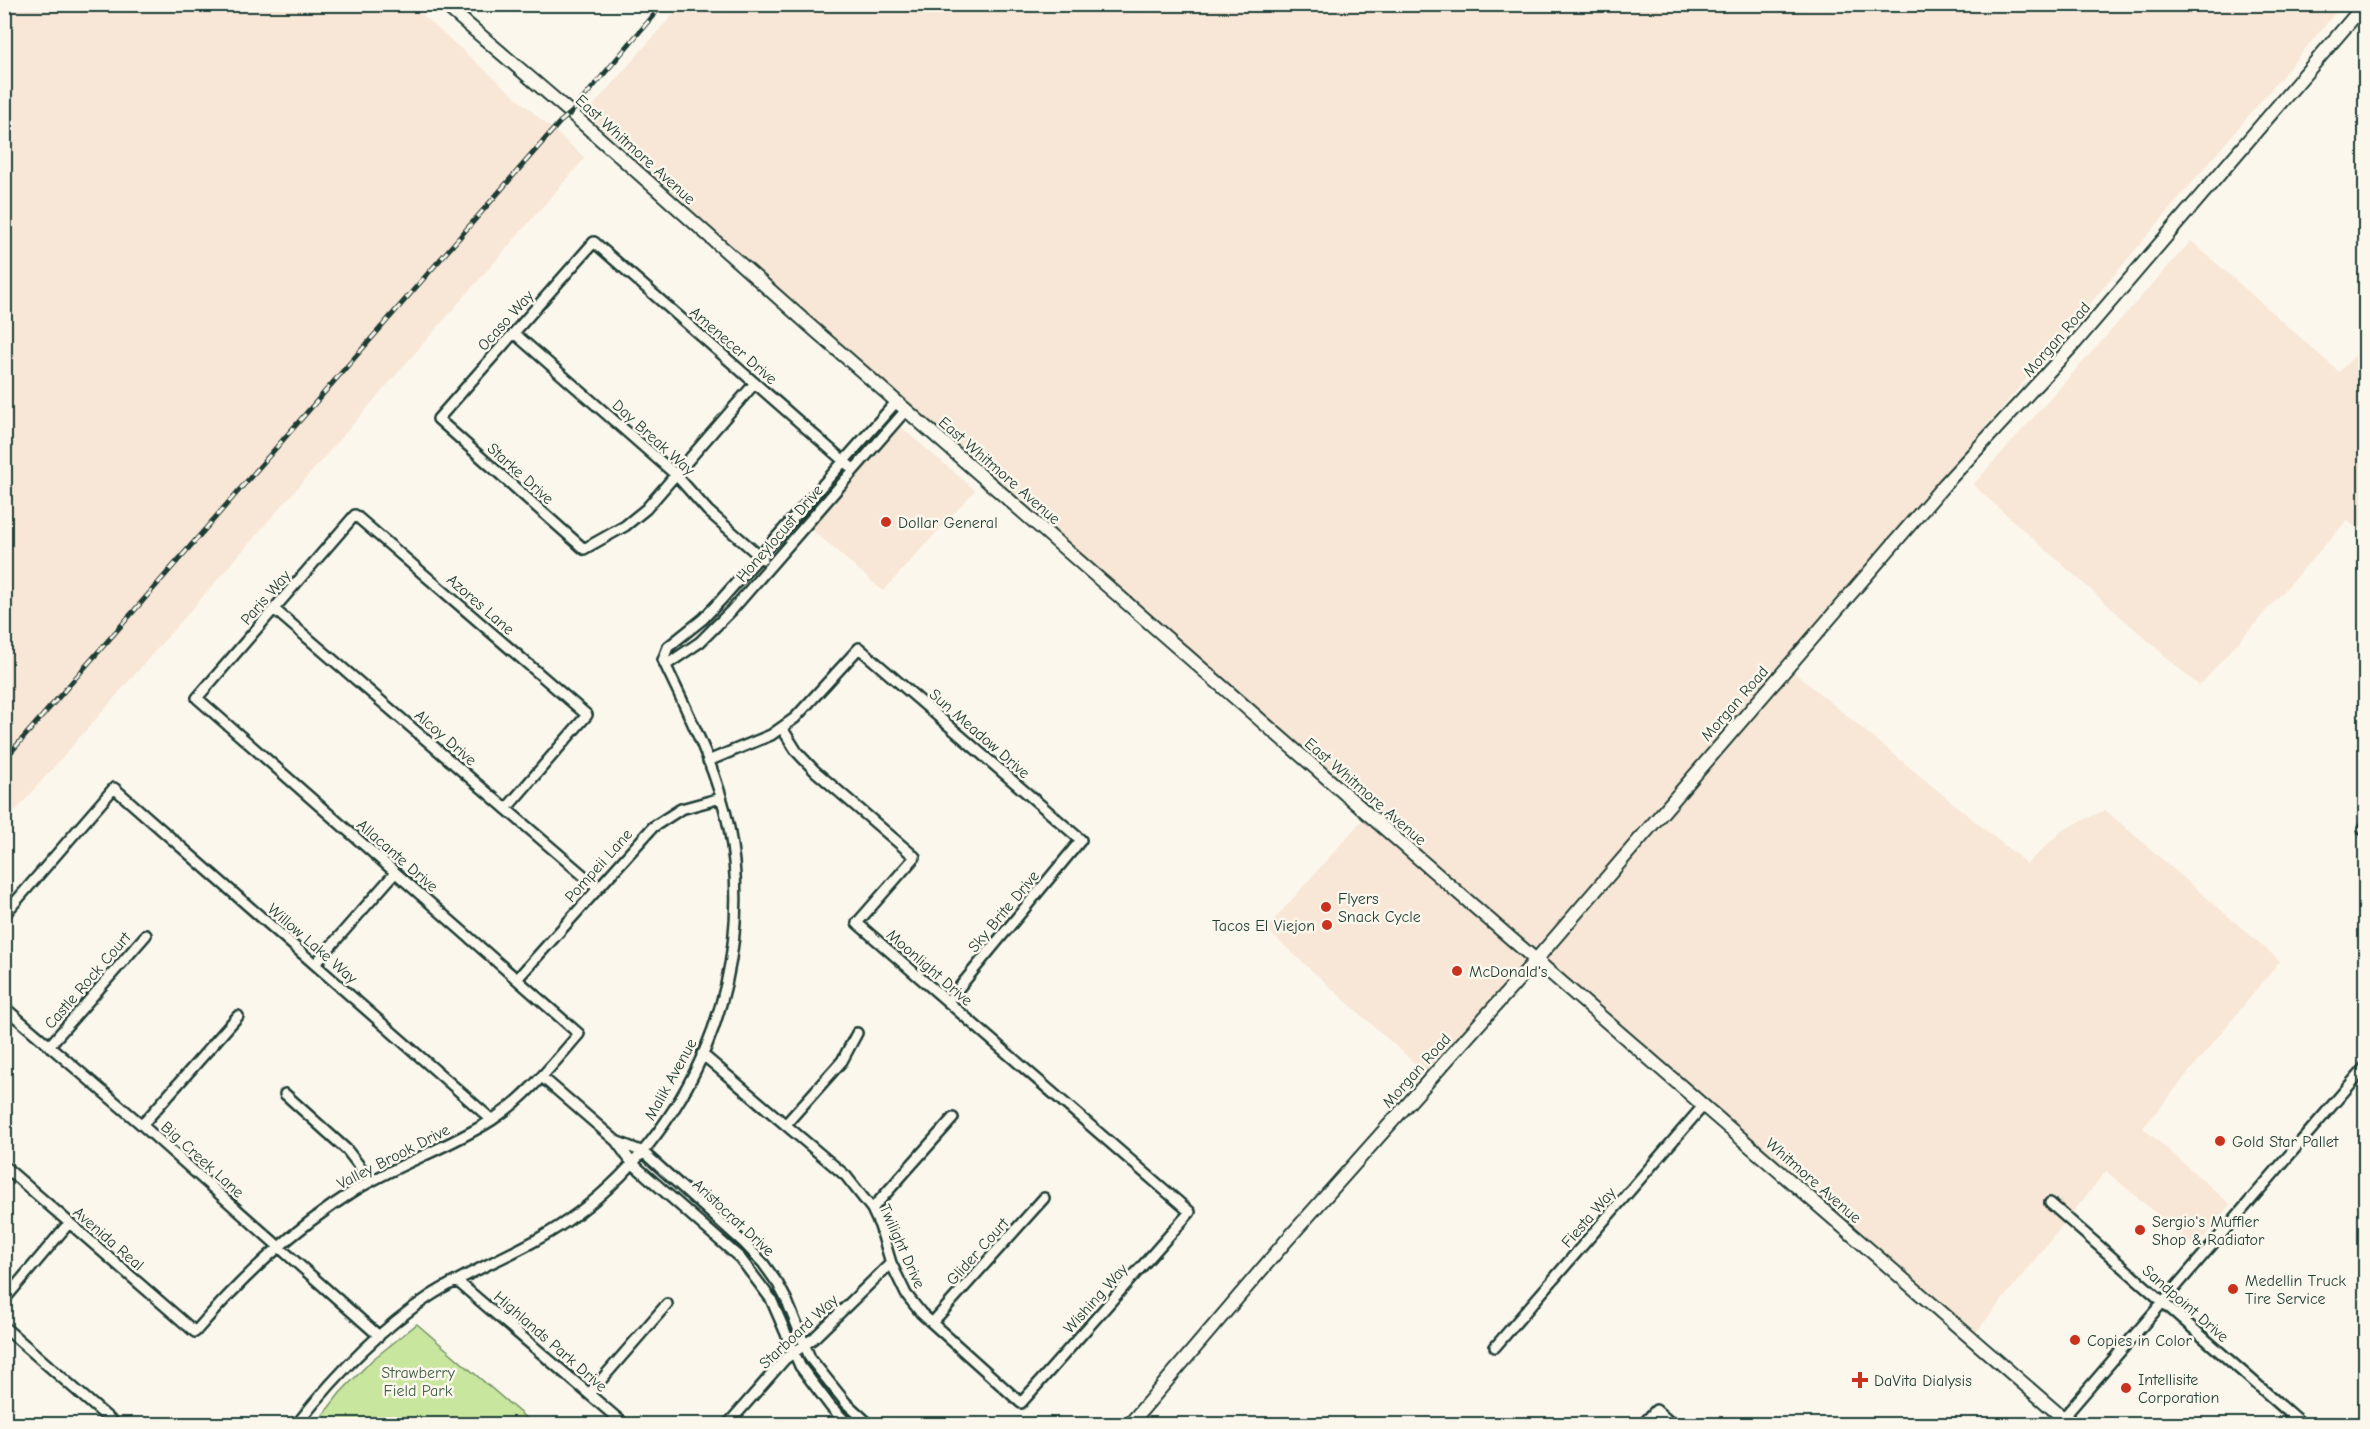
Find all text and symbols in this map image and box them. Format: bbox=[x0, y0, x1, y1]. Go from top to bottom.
street label: East Whitmore Avenue bbox=[572, 91, 699, 208]
street label: Ocaso Way bbox=[474, 286, 538, 355]
street label: Morgan Road bbox=[2019, 299, 2094, 381]
street label: Amenecer Drive bbox=[686, 303, 780, 388]
street label: Day Break Way bbox=[609, 396, 699, 480]
street label: East Whitmore Avenue bbox=[935, 413, 1064, 528]
street label: Starke Drive bbox=[484, 439, 557, 508]
street label: Honeylocust Drive bbox=[733, 481, 827, 586]
place label: Dollar General bbox=[898, 514, 998, 532]
marker: Dollar General bbox=[879, 515, 893, 529]
street label: Paris Way bbox=[237, 566, 295, 629]
street label: Azores Lane bbox=[443, 571, 518, 639]
street label: Morgan Road bbox=[1697, 663, 1772, 745]
street label: Sun Meadow Drive bbox=[925, 685, 1033, 782]
street label: Alcoy Drive bbox=[411, 706, 480, 769]
street label: East Whitmore Avenue bbox=[1301, 734, 1430, 849]
street label: Allacante Drive bbox=[353, 816, 441, 896]
street label: Pompeii Lane bbox=[561, 825, 636, 906]
street label: Sky Brite Drive bbox=[964, 867, 1043, 956]
place label: Flyers Snack Cycle bbox=[1338, 890, 1421, 926]
street label: Willow Lake Way bbox=[264, 900, 361, 988]
marker: Flyers Snack Cycle bbox=[1319, 900, 1333, 914]
place label: Tacos El Viejon bbox=[1212, 917, 1315, 935]
marker: Tacos El Viejon bbox=[1320, 918, 1334, 932]
street label: Moonlight Drive bbox=[883, 926, 976, 1010]
street label: Castle Rock Court bbox=[41, 928, 135, 1033]
place label: McDonald's bbox=[1469, 963, 1548, 981]
marker: McDonald's bbox=[1450, 964, 1464, 978]
street label: Morgan Road bbox=[1379, 1030, 1455, 1111]
street label: Malik Avenue bbox=[641, 1035, 701, 1123]
street label: Big Creek Lane bbox=[157, 1118, 247, 1202]
street label: Valley Brook Drive bbox=[334, 1121, 453, 1193]
place label: Gold Star Pallet bbox=[2232, 1133, 2339, 1151]
street label: Whitmore Avenue bbox=[1762, 1134, 1865, 1227]
marker: Gold Star Pallet bbox=[2213, 1134, 2227, 1148]
street label: Aristocrat Drive bbox=[689, 1175, 778, 1260]
street label: Fiesta Way bbox=[1558, 1183, 1620, 1251]
street label: Twilight Drive bbox=[876, 1202, 929, 1291]
street label: Avenida Real bbox=[69, 1203, 147, 1274]
place label: Sergio's Muffler Shop & Radiator bbox=[2152, 1213, 2265, 1249]
street label: Glider Court bbox=[943, 1214, 1013, 1289]
marker: Sergio's Muffler Shop & Radiator bbox=[2133, 1223, 2147, 1237]
street label: Wishing Way bbox=[1060, 1260, 1132, 1337]
street label: Sandpoint Drive bbox=[2139, 1261, 2232, 1346]
place label: Medellin Truck Tire Service bbox=[2245, 1272, 2346, 1308]
marker: Medellin Truck Tire Service bbox=[2226, 1282, 2240, 1296]
street label: Highlands Park Drive bbox=[490, 1288, 610, 1396]
street label: Starboard Way bbox=[756, 1290, 842, 1373]
place label: Copies in Color bbox=[2087, 1332, 2193, 1350]
marker: Copies in Color bbox=[2068, 1333, 2082, 1347]
park label: Strawberry Field Park bbox=[381, 1364, 456, 1400]
marker: DaVita Dialysis bbox=[1851, 1371, 1869, 1389]
place label: Intellisite Corporation bbox=[2138, 1371, 2219, 1407]
place label: DaVita Dialysis bbox=[1874, 1372, 1972, 1390]
marker: Intellisite Corporation bbox=[2119, 1381, 2133, 1395]

